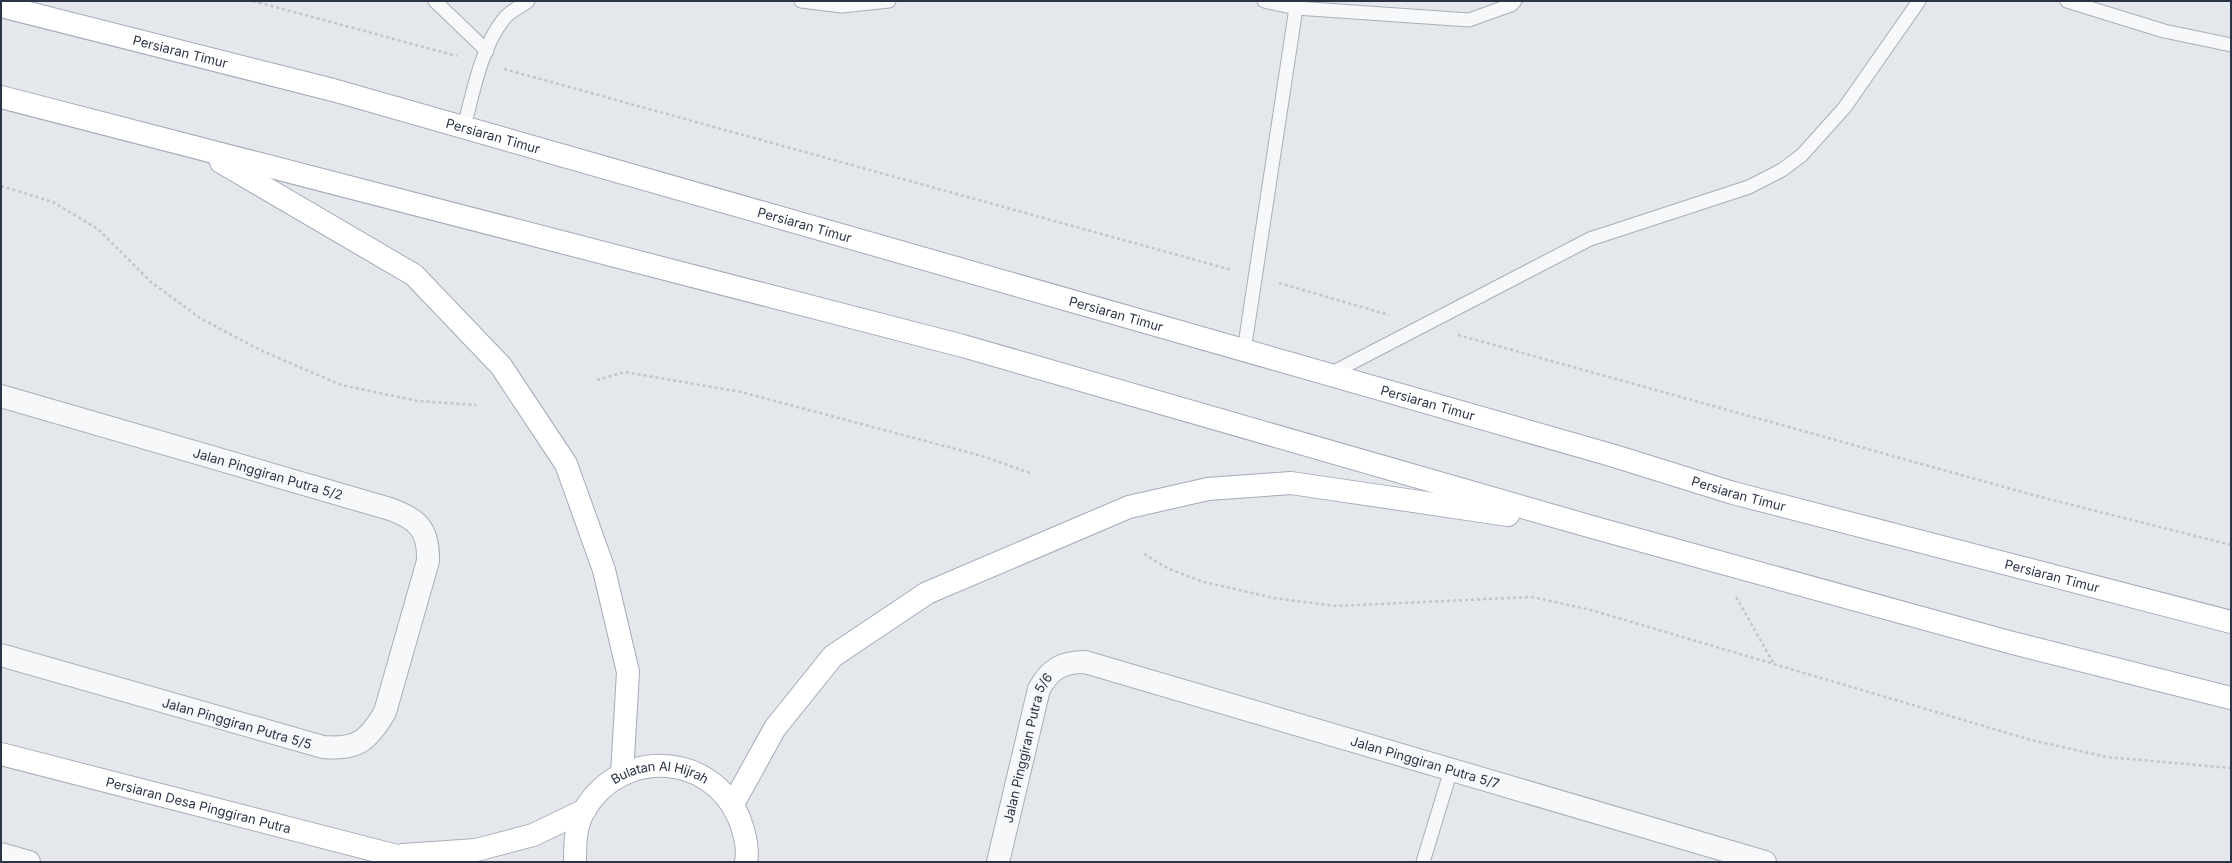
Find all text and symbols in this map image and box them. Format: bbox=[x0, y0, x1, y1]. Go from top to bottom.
street label: Persiaran Timur bbox=[131, 32, 230, 71]
street label: Persiaran Timur bbox=[444, 115, 542, 157]
street label: Persiaran Timur bbox=[756, 204, 854, 246]
street label: Persiaran Timur bbox=[1067, 293, 1165, 335]
street label: Persiaran Timur bbox=[1379, 382, 1477, 424]
street label: Jalan Pinggiran Putra 5/2 bbox=[191, 444, 345, 503]
street label: Persiaran Timur bbox=[1690, 473, 1788, 514]
street label: Persiaran Timur bbox=[2003, 556, 2101, 596]
street label: Jalan Pinggiran Putra 5/6 bbox=[1000, 669, 1055, 825]
street label: Jalan Pinggiran Putra 5/5 bbox=[160, 694, 314, 752]
street label: Jalan Pinggiran Putra 5/7 bbox=[1349, 733, 1501, 791]
text: Bulatan Al Hijrah bbox=[608, 758, 712, 787]
street label: Persiaran Desa Pinggiran Putra bbox=[104, 773, 293, 836]
street label: Bulatan Al Hijrah bbox=[610, 776, 712, 792]

